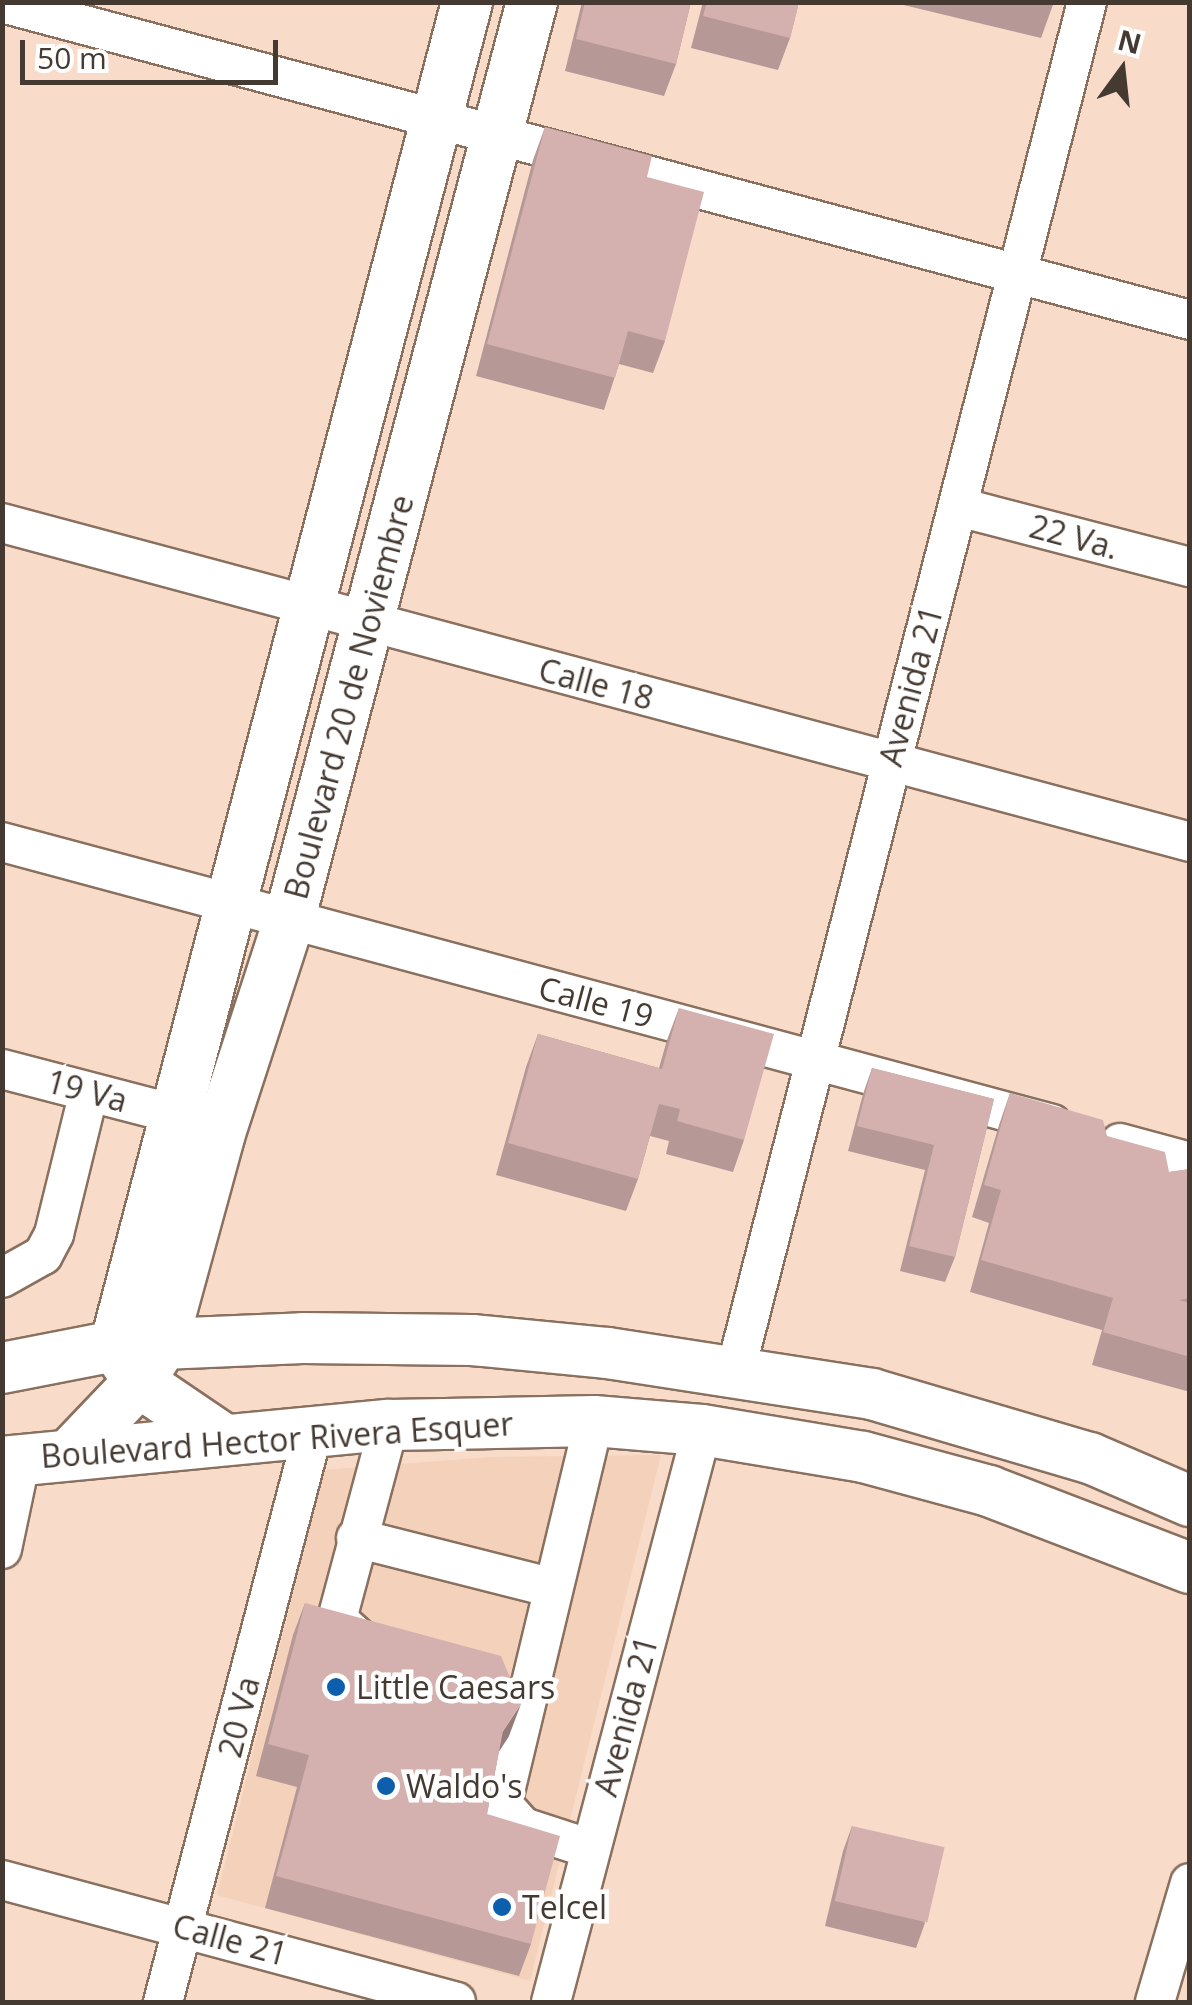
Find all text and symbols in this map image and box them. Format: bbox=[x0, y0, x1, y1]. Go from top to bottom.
scale bar bbox=[25, 20, 282, 82]
north arrow bbox=[1072, 20, 1172, 120]
text: N bbox=[1114, 20, 1146, 62]
text: 50 m bbox=[37, 37, 107, 78]
street label: Boulevard 20 de Noviembre bbox=[277, 491, 421, 903]
street label: 22 Va. bbox=[1025, 507, 1123, 567]
street label: Avenida 21 bbox=[871, 602, 951, 770]
street label: Calle 18 bbox=[535, 650, 657, 718]
street label: Calle 19 bbox=[535, 968, 657, 1036]
street label: 19 Va bbox=[43, 1062, 131, 1120]
street label: Boulevard Hector Rivera Esquer bbox=[39, 1404, 515, 1476]
street label: Avenida 21 bbox=[586, 1632, 666, 1800]
place label: Little Caesars bbox=[356, 1668, 555, 1706]
street label: 20 Va bbox=[210, 1673, 268, 1761]
marker: Little Caesars bbox=[325, 1676, 347, 1698]
place label: Waldo's bbox=[406, 1767, 522, 1805]
marker: Waldo's bbox=[375, 1775, 397, 1797]
place label: Telcel bbox=[522, 1888, 607, 1926]
marker: Telcel bbox=[491, 1896, 513, 1918]
street label: Calle 21 bbox=[169, 1906, 291, 1974]

